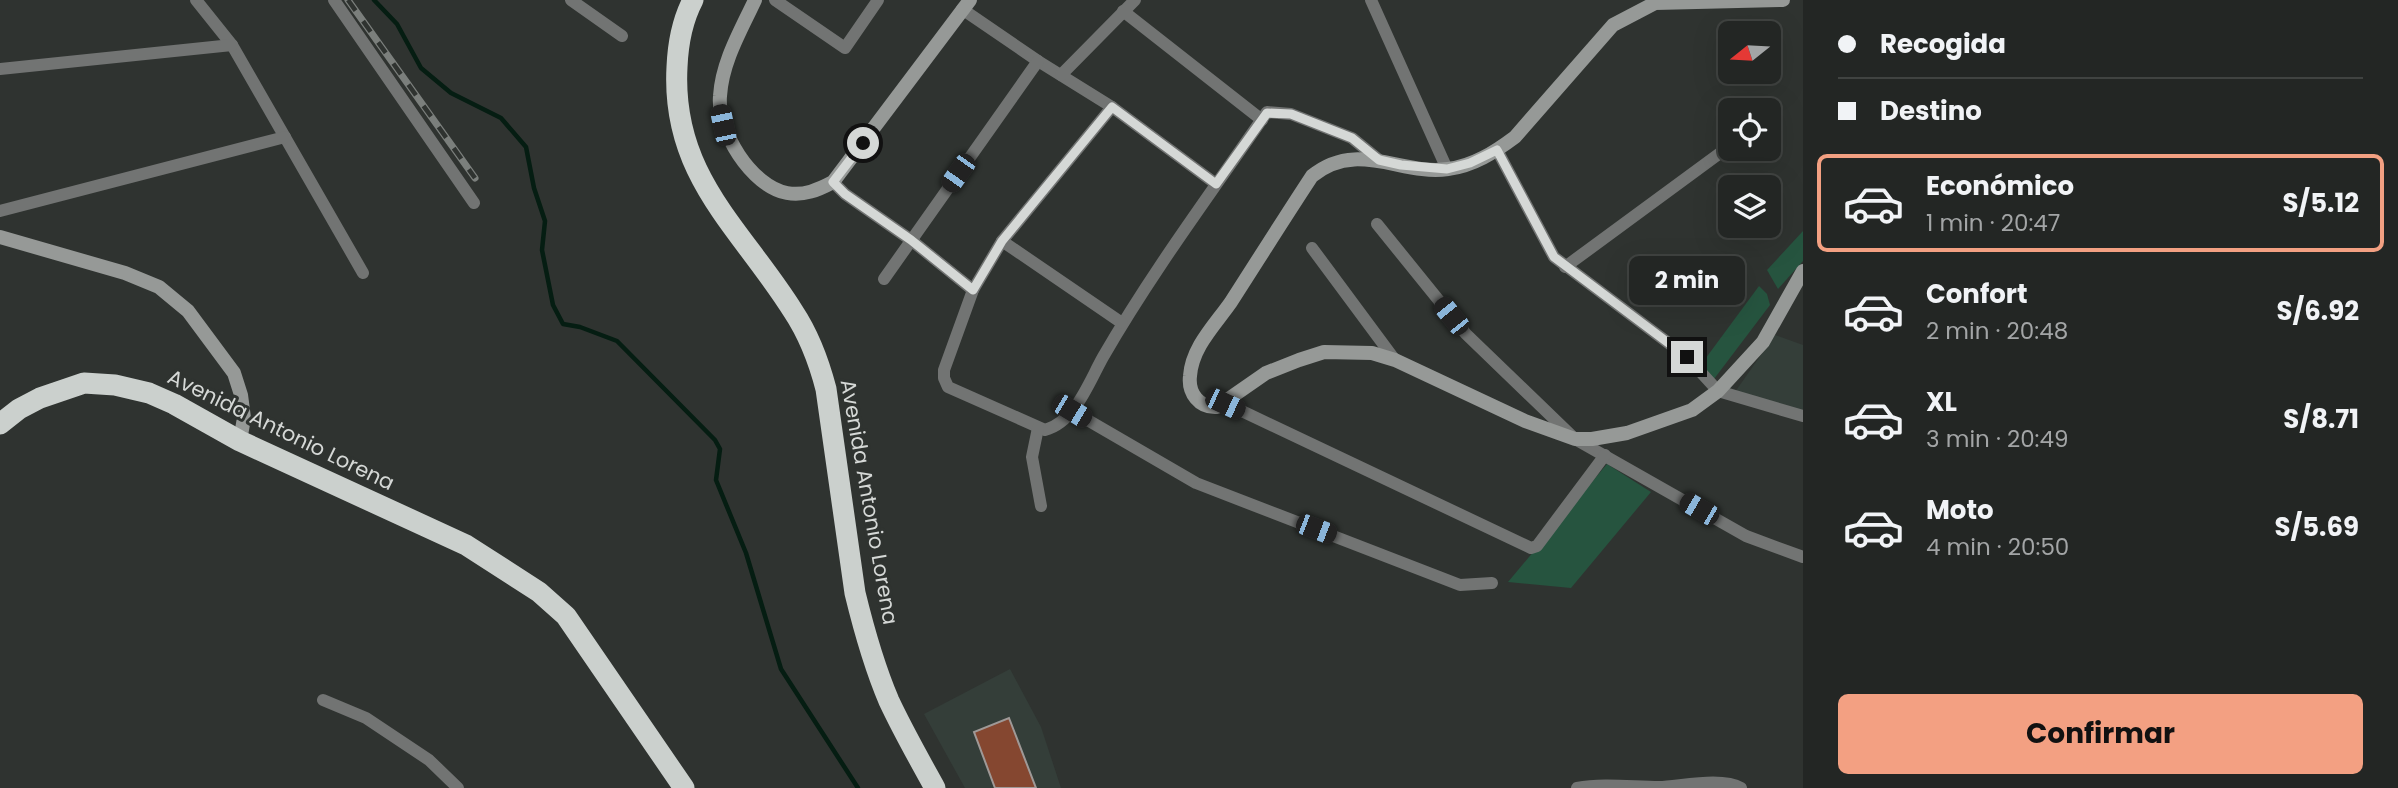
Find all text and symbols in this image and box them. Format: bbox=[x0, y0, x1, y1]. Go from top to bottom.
north arrow bbox=[1718, 21, 1782, 84]
map controls bbox=[1718, 21, 1781, 238]
text: Recogida bbox=[1880, 26, 2006, 62]
text: Destino bbox=[1880, 93, 1982, 129]
button: locate bbox=[1718, 98, 1781, 161]
car bbox=[709, 102, 738, 148]
route start bbox=[847, 127, 879, 159]
car bbox=[938, 150, 979, 196]
text: Económico bbox=[1926, 168, 2074, 204]
icon: car bbox=[1842, 172, 1905, 235]
button: layers bbox=[1718, 175, 1781, 238]
text: S/5.12 bbox=[2282, 185, 2359, 221]
text: 1 min · 20:47 bbox=[1926, 207, 2060, 239]
callout: 2 min bbox=[1629, 256, 1745, 304]
text: 2 min bbox=[1655, 264, 1719, 296]
text: Confort bbox=[1926, 276, 2028, 312]
icon: car bbox=[1842, 280, 1905, 343]
car bbox=[1430, 293, 1473, 339]
text: S/6.92 bbox=[2277, 293, 2359, 329]
text: 2 min · 20:48 bbox=[1926, 315, 2068, 347]
route end bbox=[1671, 341, 1703, 373]
street label: Avenida Antonio Lorena bbox=[163, 362, 399, 497]
street label: Avenida Antonio Lorena bbox=[834, 377, 905, 627]
text: XL bbox=[1926, 384, 1957, 420]
car bbox=[1202, 386, 1249, 422]
icon: car bbox=[1842, 388, 1905, 451]
car bbox=[1049, 391, 1096, 431]
text: S/8.71 bbox=[2283, 401, 2359, 437]
text: 3 min · 20:49 bbox=[1926, 423, 2068, 455]
car bbox=[1676, 489, 1723, 529]
text: Moto bbox=[1926, 492, 1994, 528]
icon: car bbox=[1842, 496, 1905, 559]
text: S/5.69 bbox=[2274, 509, 2359, 545]
car bbox=[1293, 512, 1340, 546]
text: 4 min · 20:50 bbox=[1926, 531, 2069, 563]
button: Confirmar bbox=[1838, 694, 2363, 774]

